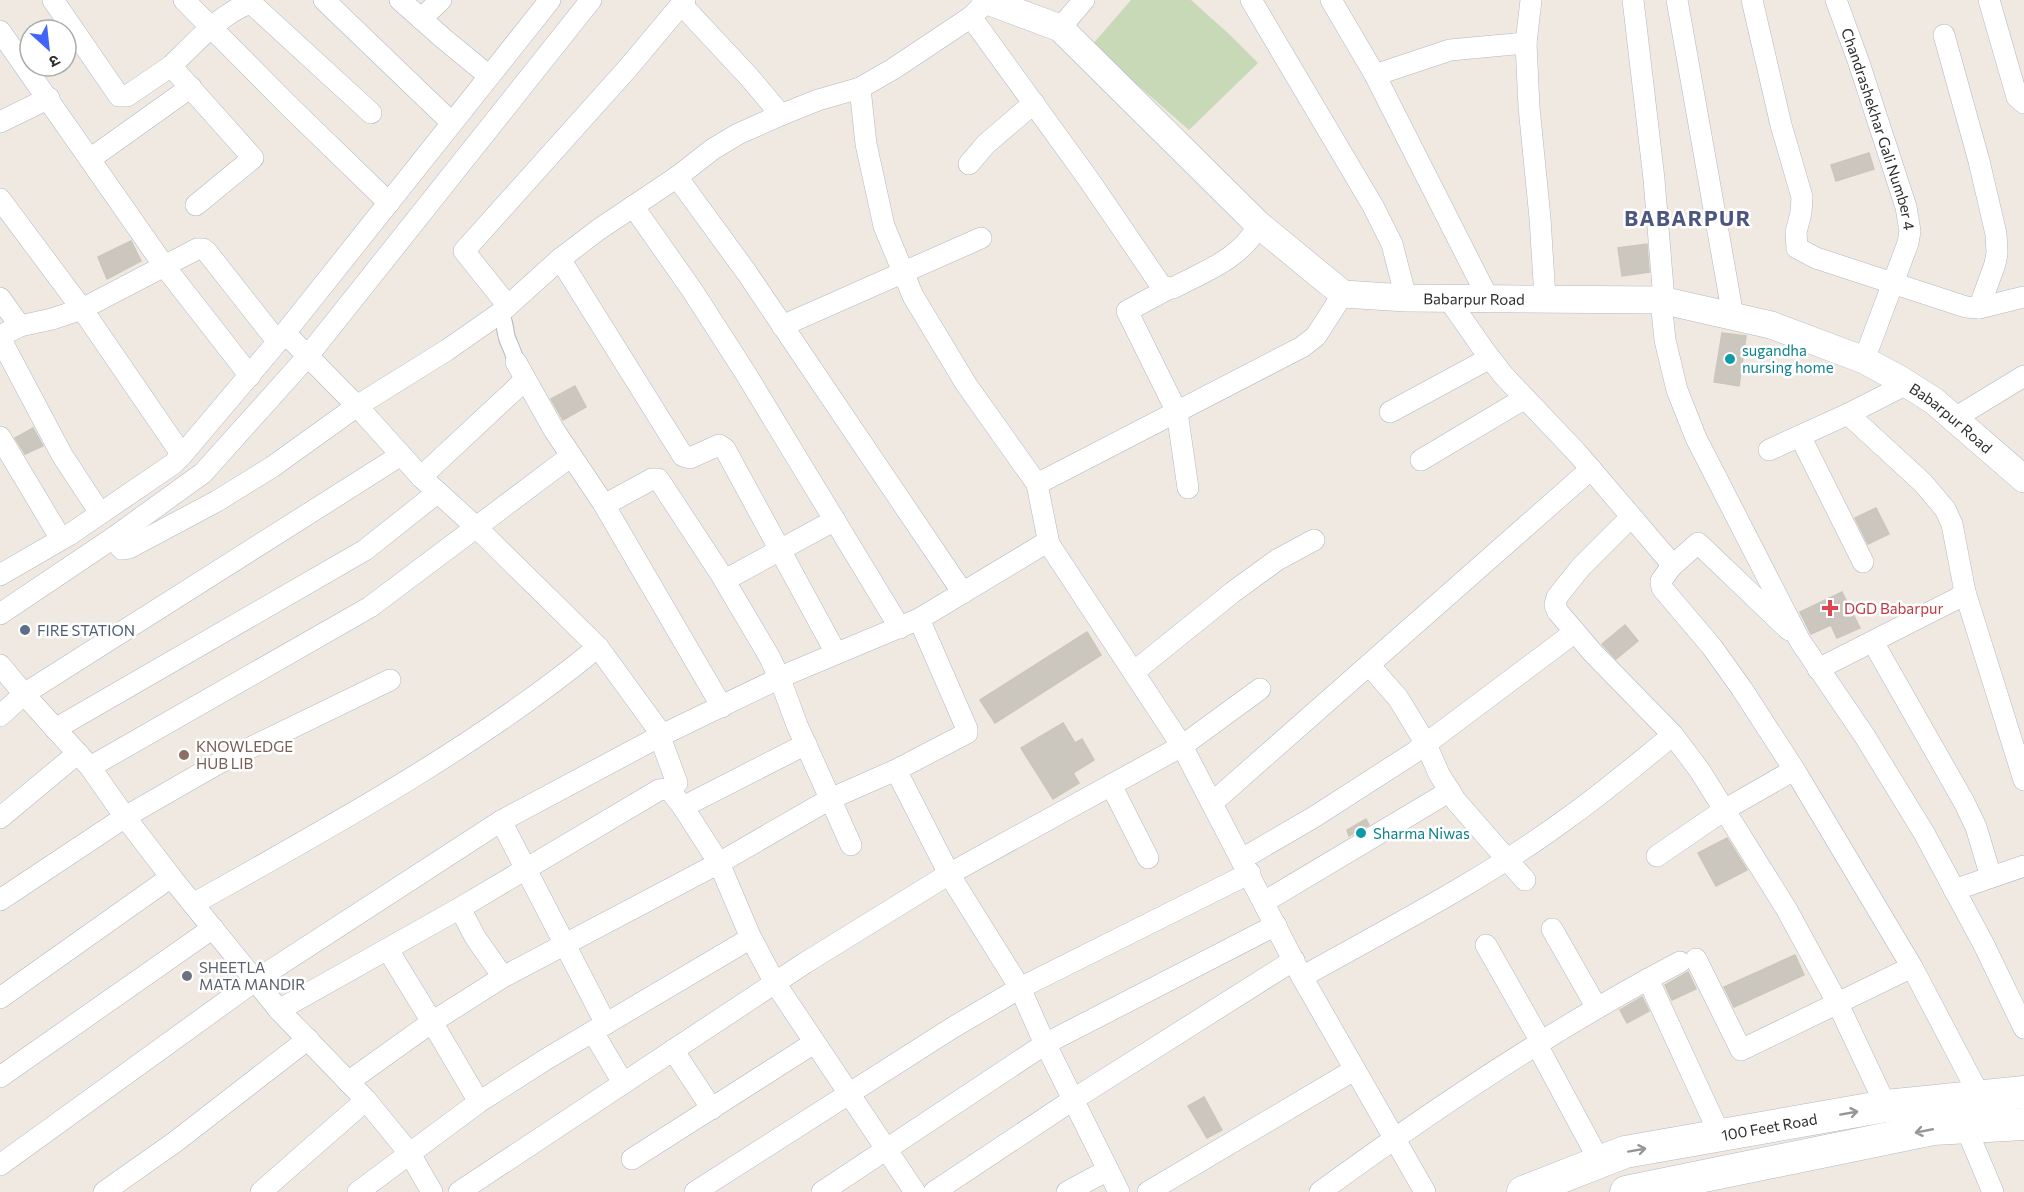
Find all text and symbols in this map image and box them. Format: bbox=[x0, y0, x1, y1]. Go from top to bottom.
north arrow bbox=[18, 18, 78, 78]
street label: Chandrashekhar Gali Number 4 bbox=[1838, 25, 1919, 231]
text: उ bbox=[46, 51, 64, 73]
district label: BABARPUR bbox=[1624, 205, 1752, 230]
street label: Babarpur Road bbox=[1423, 289, 1525, 308]
place label: sugandha nursing home bbox=[1742, 341, 1834, 376]
marker: sugandha nursing home bbox=[1723, 352, 1737, 366]
street label: Babarpur Road bbox=[1906, 379, 1996, 457]
marker: DGD Babarpur bbox=[1821, 599, 1839, 617]
place label: DGD Babarpur bbox=[1844, 599, 1943, 617]
place label: FIRE STATION bbox=[37, 621, 135, 639]
marker: FIRE STATION bbox=[18, 623, 32, 637]
place label: KNOWLEDGE HUB LIB bbox=[196, 737, 293, 772]
marker: KNOWLEDGE HUB LIB bbox=[177, 748, 191, 762]
place label: Sharma Niwas bbox=[1373, 824, 1470, 842]
marker: Sharma Niwas bbox=[1354, 826, 1368, 840]
place label: SHEETLA MATA MANDIR bbox=[199, 958, 305, 993]
marker: SHEETLA MATA MANDIR bbox=[180, 969, 194, 983]
one-way arrow bbox=[1839, 1107, 1859, 1118]
street label: 100 Feet Road bbox=[1720, 1109, 1819, 1144]
one-way arrow bbox=[1915, 1126, 1934, 1137]
one-way arrow bbox=[1626, 1144, 1646, 1155]

